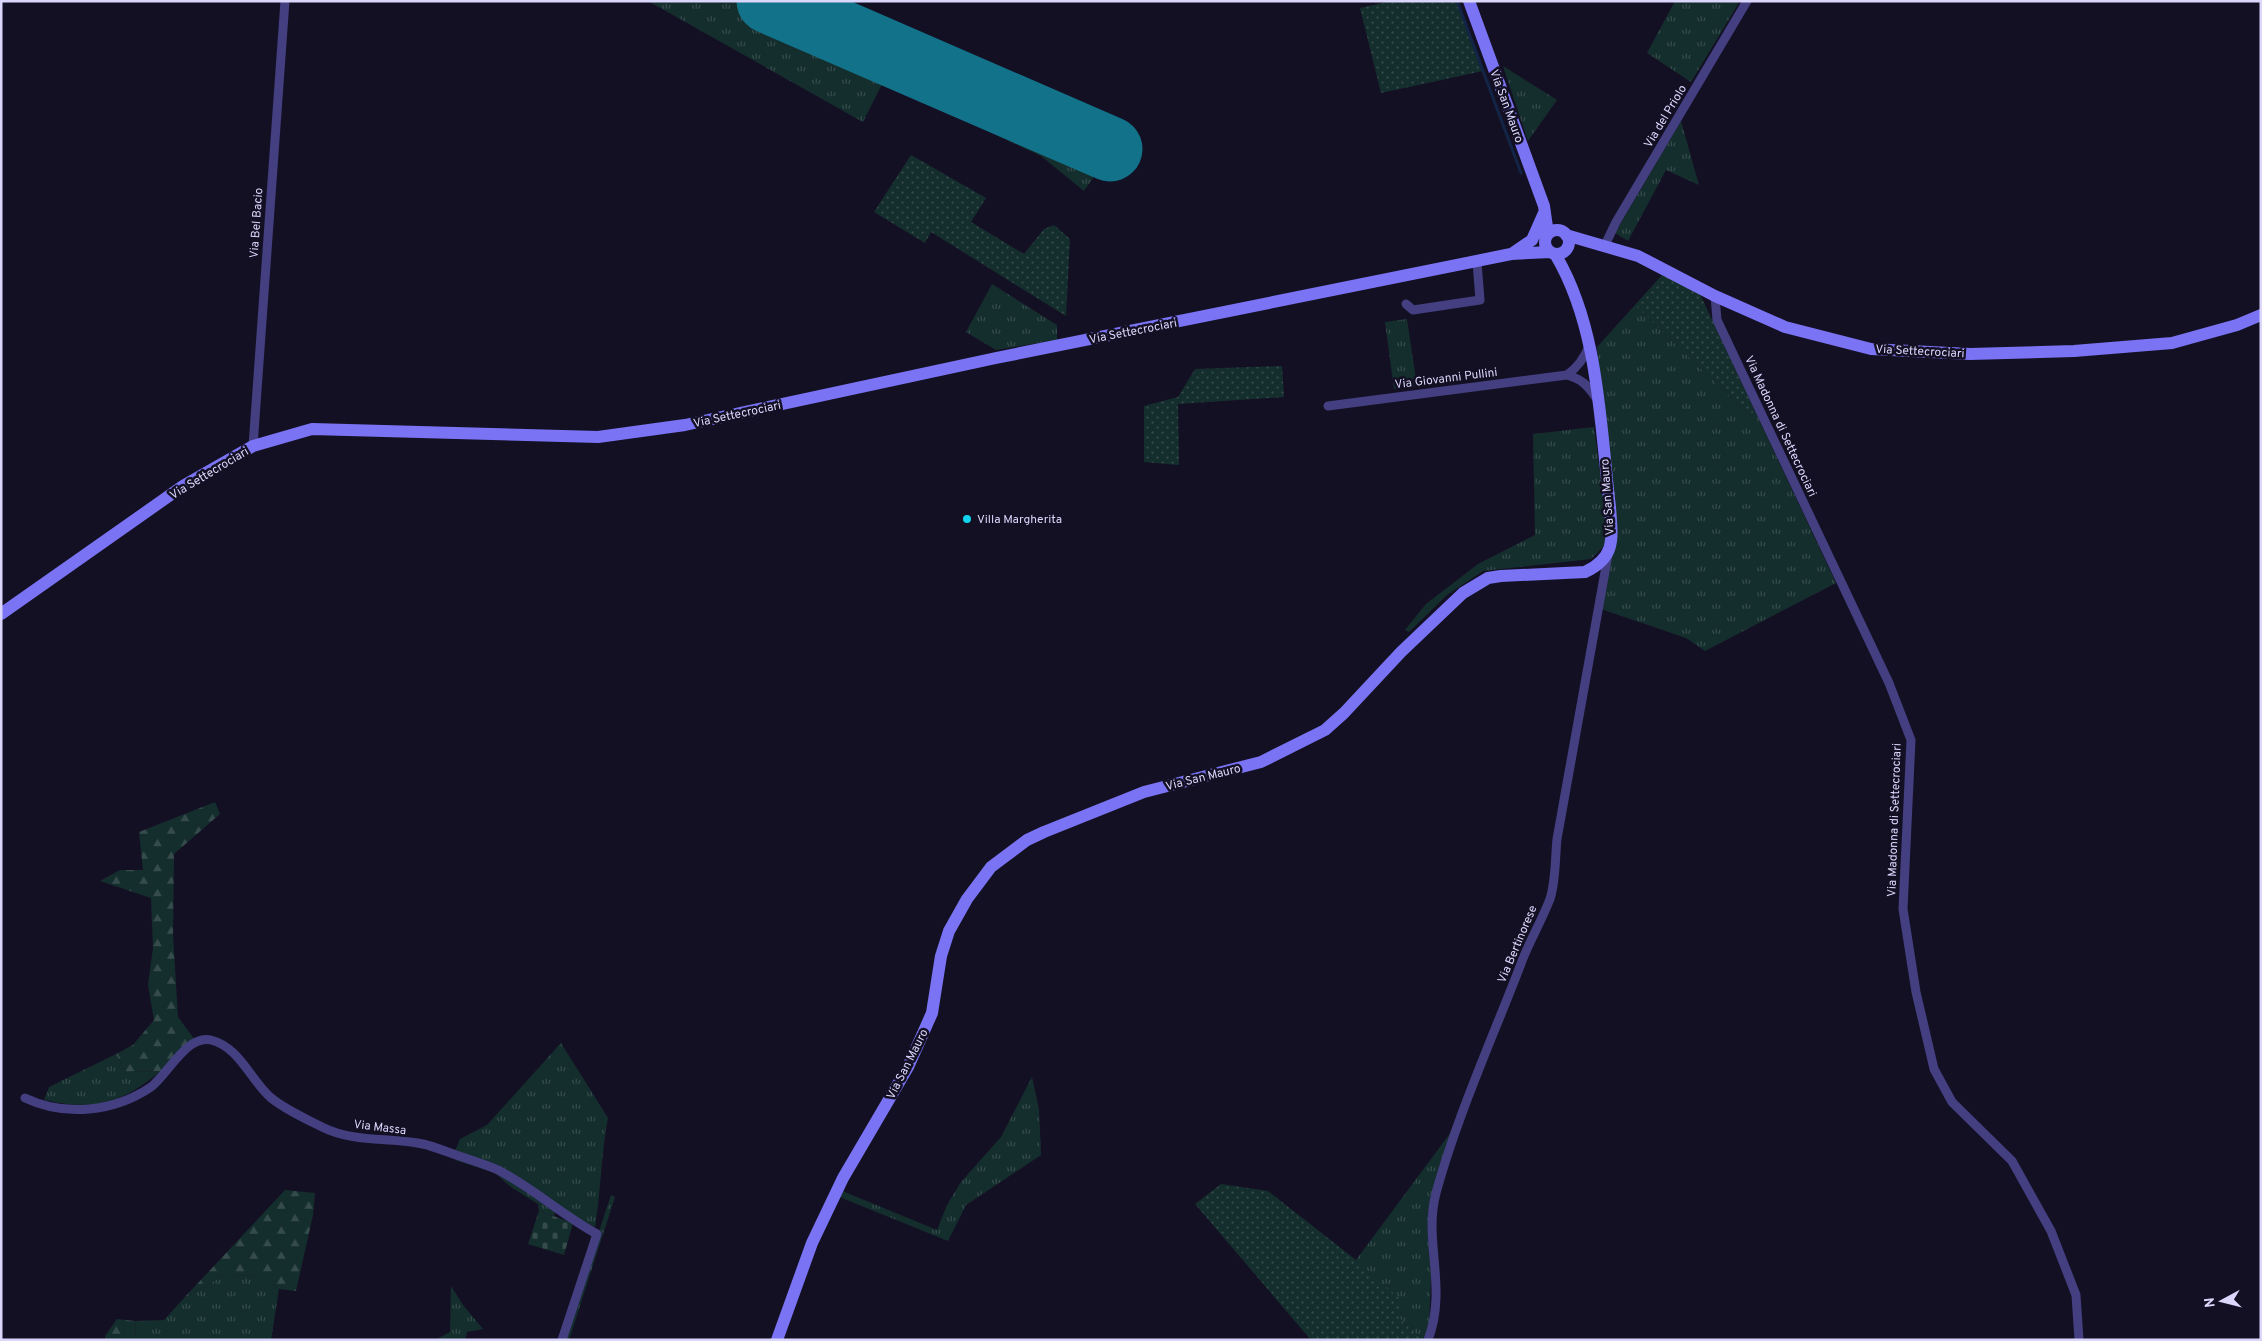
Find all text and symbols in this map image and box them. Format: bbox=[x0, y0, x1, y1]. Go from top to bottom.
street label: Via San Mauro bbox=[1485, 68, 1527, 145]
street label: Via del Priolo bbox=[1641, 82, 1691, 151]
street label: Via Bel Bacio bbox=[247, 187, 267, 259]
street label: Via Settecrociari bbox=[1088, 316, 1179, 348]
street label: Via Settecrociari bbox=[1875, 342, 1965, 362]
street label: Via Madonna di Settecrociari bbox=[1740, 353, 1820, 500]
street label: Via Giovanni Pullini bbox=[1394, 365, 1498, 393]
street label: Via Settecrociari bbox=[692, 398, 783, 432]
street label: Via Settecrociari bbox=[167, 444, 252, 504]
street label: Via San Mauro bbox=[1597, 458, 1619, 536]
place label: Villa Margherita bbox=[977, 512, 1062, 528]
marker: Villa Margherita bbox=[961, 513, 973, 525]
street label: Via Madonna di Settecrociari bbox=[1884, 743, 1906, 897]
street label: Via San Mauro bbox=[1164, 761, 1243, 795]
street label: Via Bertinorese bbox=[1494, 903, 1541, 986]
street label: Via San Mauro bbox=[883, 1026, 933, 1102]
street label: Via Massa bbox=[353, 1117, 407, 1139]
north arrow bbox=[2197, 1276, 2247, 1326]
text: N bbox=[2202, 1296, 2220, 1308]

